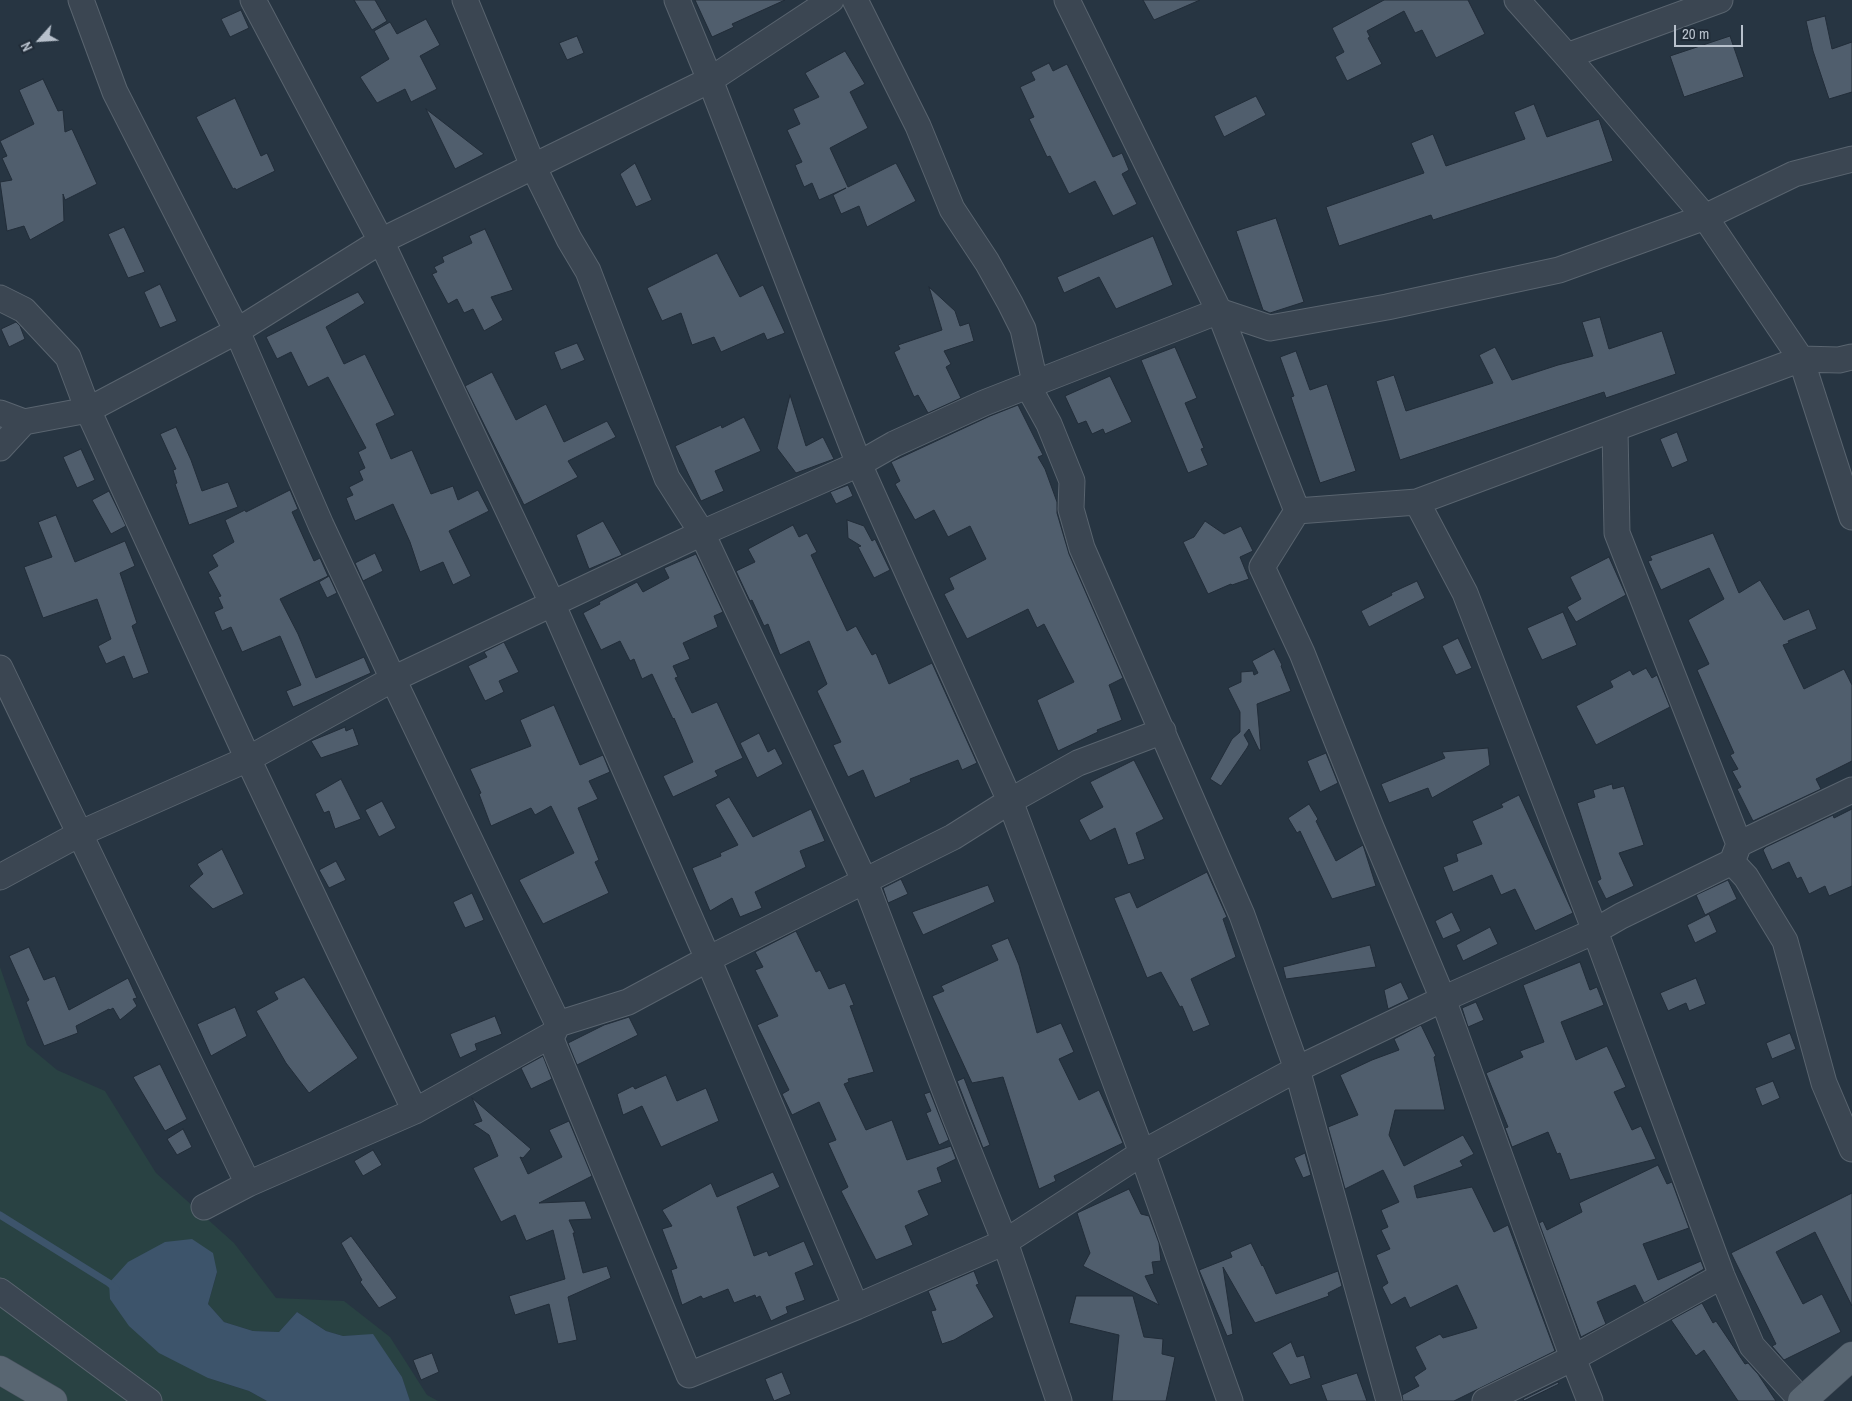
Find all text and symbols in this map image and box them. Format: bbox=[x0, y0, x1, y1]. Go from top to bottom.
north arrow bbox=[15, 15, 65, 65]
scale bar bbox=[1677, 15, 1746, 47]
text: 20 m bbox=[1682, 23, 1709, 44]
text: N bbox=[17, 39, 36, 54]

